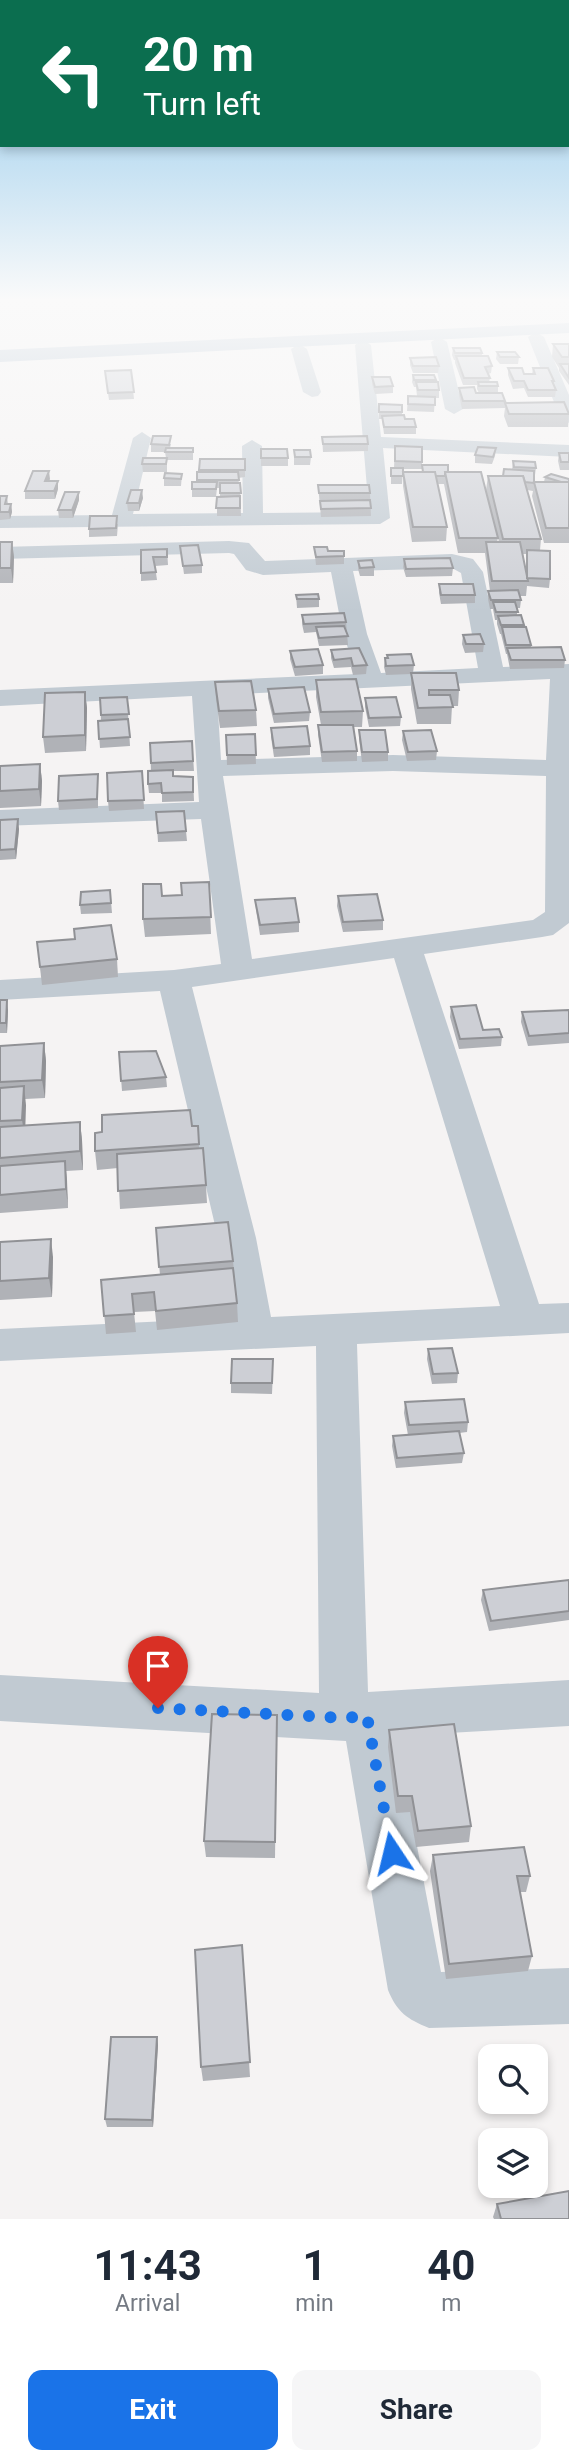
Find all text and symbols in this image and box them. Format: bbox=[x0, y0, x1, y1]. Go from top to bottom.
text: 20 m bbox=[143, 26, 254, 83]
icon: left bbox=[28, 28, 119, 119]
text: Turn left bbox=[143, 85, 261, 123]
pin bbox=[128, 1636, 188, 1708]
icon: arrive bbox=[139, 1647, 177, 1685]
position arrow bbox=[355, 1816, 429, 1890]
map controls bbox=[478, 2044, 548, 2198]
button: search bbox=[478, 2044, 548, 2114]
button: layers bbox=[478, 2128, 548, 2198]
text: 11:43 bbox=[94, 2241, 202, 2290]
text: 1 bbox=[302, 2241, 327, 2290]
text: 40 bbox=[427, 2241, 475, 2290]
text: Arrival bbox=[115, 2290, 180, 2317]
text: min bbox=[295, 2290, 334, 2317]
text: m bbox=[441, 2290, 461, 2317]
button: Exit bbox=[28, 2370, 278, 2450]
button: Share bbox=[292, 2370, 541, 2450]

